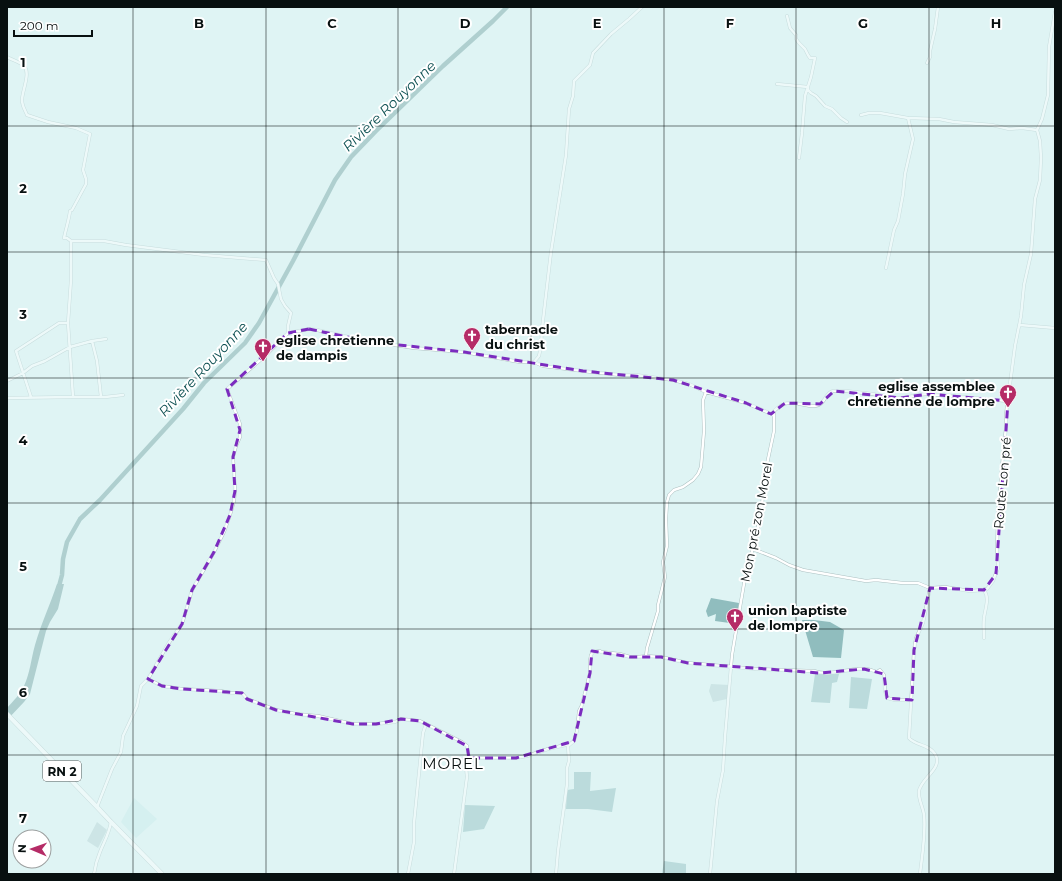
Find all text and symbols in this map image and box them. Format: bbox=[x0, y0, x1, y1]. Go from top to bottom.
scale bar bbox=[14, 12, 92, 38]
text: B bbox=[194, 15, 204, 31]
text: C bbox=[327, 15, 337, 31]
text: D bbox=[460, 15, 471, 31]
text: E bbox=[593, 15, 602, 31]
text: F bbox=[726, 15, 734, 31]
text: G bbox=[858, 15, 868, 31]
text: H bbox=[991, 15, 1001, 31]
text: 200 m bbox=[20, 18, 59, 33]
text: 1 bbox=[20, 54, 26, 70]
water label: Rivière Rouyonne bbox=[338, 57, 440, 155]
text: 2 bbox=[19, 180, 27, 196]
text: 3 bbox=[18, 306, 27, 322]
water label: Rivière Rouyonne bbox=[154, 318, 252, 420]
place label: tabernacle du christ bbox=[485, 321, 558, 352]
church icon: tabernacle du christ bbox=[462, 326, 482, 351]
place label: eglise chretienne de dampis bbox=[276, 332, 394, 363]
church icon: eglise chretienne de dampis bbox=[253, 337, 273, 362]
place label: eglise assemblee chretienne de lompre bbox=[847, 378, 995, 409]
church icon: eglise assemblee chretienne de lompre bbox=[998, 383, 1018, 408]
text: 4 bbox=[19, 432, 28, 448]
street label: Route Lon pré bbox=[990, 436, 1014, 530]
street label: Mon pré zon Morel bbox=[737, 461, 775, 583]
text: 5 bbox=[19, 558, 27, 574]
place label: union baptiste de lompre bbox=[748, 602, 847, 633]
church icon: union baptiste de lompre bbox=[725, 607, 745, 632]
text: 6 bbox=[19, 684, 28, 700]
district label: MOREL bbox=[422, 754, 484, 773]
road number: RN 2 bbox=[43, 761, 81, 781]
text: 7 bbox=[19, 810, 27, 826]
north arrow bbox=[12, 829, 52, 869]
text: N bbox=[15, 844, 29, 853]

